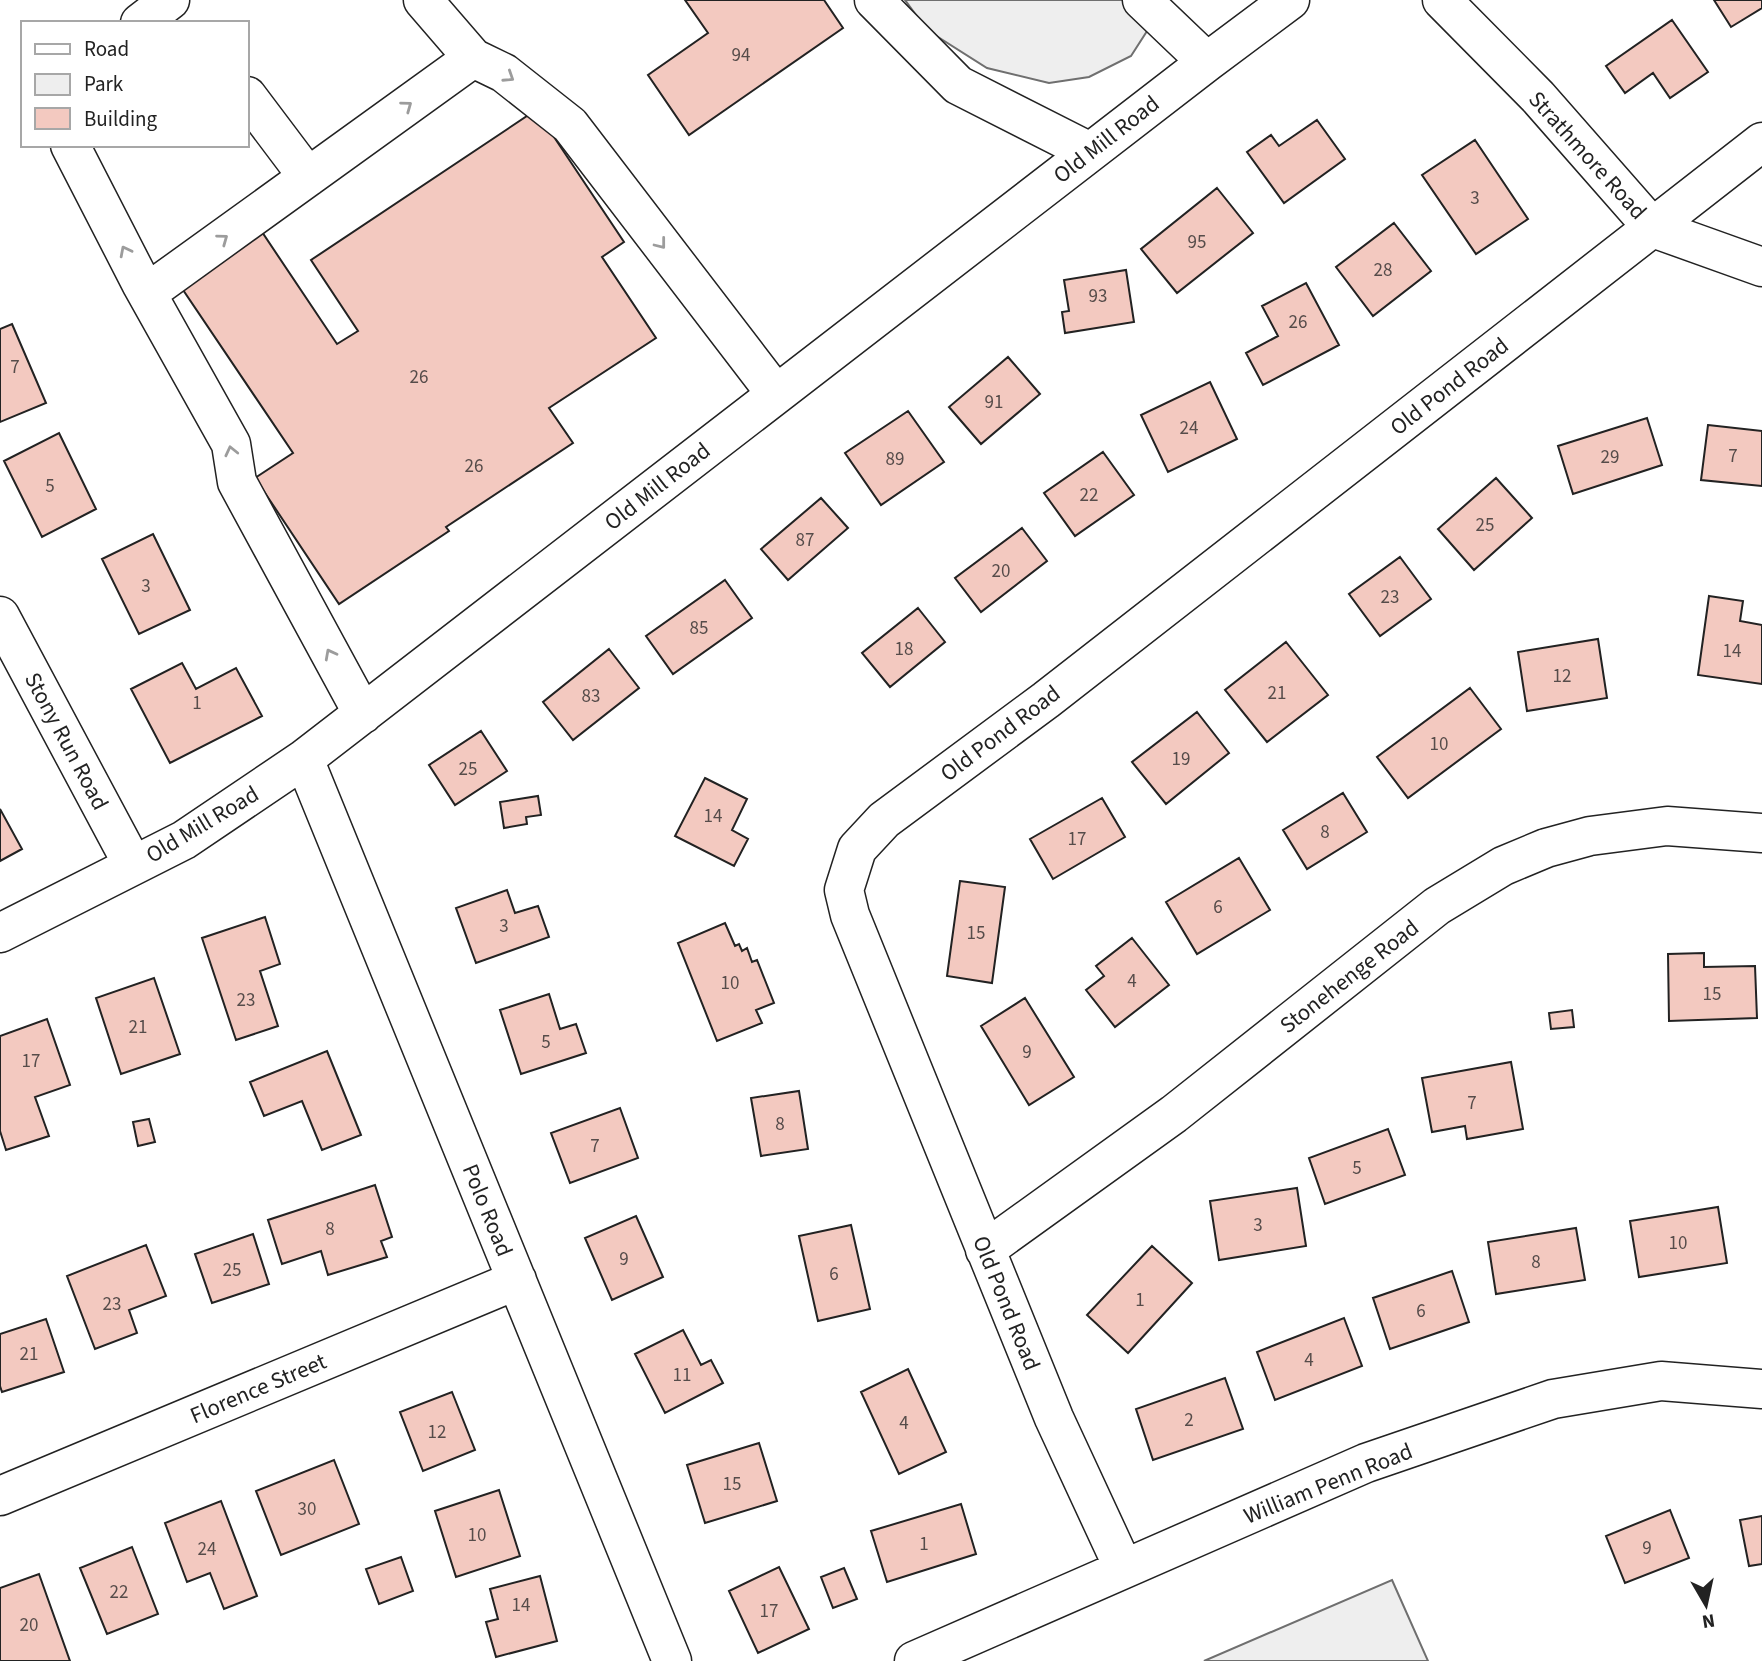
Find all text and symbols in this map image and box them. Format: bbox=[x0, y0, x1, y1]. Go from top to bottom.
legend bbox=[21, 21, 248, 147]
text: Road bbox=[84, 34, 129, 64]
house number: 94 bbox=[732, 42, 750, 69]
text: Park bbox=[84, 69, 124, 99]
one-way arrow bbox=[501, 69, 514, 82]
street label: Strathmore Road bbox=[1521, 84, 1654, 227]
street label: Old Mill Road bbox=[1046, 87, 1166, 191]
one-way arrow bbox=[399, 102, 412, 114]
text: Building bbox=[84, 104, 158, 134]
house number: 3 bbox=[1470, 185, 1480, 212]
house number: 95 bbox=[1188, 229, 1206, 256]
one-way arrow bbox=[215, 235, 227, 247]
one-way arrow bbox=[652, 236, 665, 249]
one-way arrow bbox=[119, 245, 133, 258]
house number: 28 bbox=[1374, 257, 1392, 284]
house number: 93 bbox=[1089, 283, 1107, 310]
house number: 26 bbox=[1289, 309, 1307, 336]
street label: Old Pond Road bbox=[1383, 329, 1516, 443]
house number: 7 bbox=[10, 354, 20, 381]
house number: 26 bbox=[410, 364, 428, 391]
house number: 91 bbox=[985, 389, 1003, 416]
house number: 24 bbox=[1180, 415, 1198, 442]
street label: Old Mill Road bbox=[597, 434, 717, 538]
house number: 7 bbox=[1728, 443, 1738, 470]
house number: 29 bbox=[1601, 444, 1619, 471]
one-way arrow bbox=[225, 445, 240, 457]
house number: 89 bbox=[886, 446, 904, 473]
house number: 26 bbox=[465, 453, 483, 480]
house number: 5 bbox=[45, 473, 55, 500]
house number: 22 bbox=[1080, 482, 1098, 509]
house number: 25 bbox=[1476, 512, 1494, 539]
house number: 87 bbox=[796, 527, 814, 554]
house number: 20 bbox=[992, 558, 1010, 585]
house number: 3 bbox=[141, 573, 151, 600]
house number: 23 bbox=[1381, 584, 1399, 611]
house number: 85 bbox=[690, 615, 708, 642]
house number: 18 bbox=[895, 636, 913, 663]
house number: 14 bbox=[1723, 638, 1741, 665]
one-way arrow bbox=[325, 649, 338, 661]
house number: 12 bbox=[1553, 663, 1571, 690]
street label: Stony Run Road bbox=[16, 667, 117, 816]
street label: Old Pond Road bbox=[933, 677, 1067, 790]
house number: 21 bbox=[1268, 680, 1286, 707]
house number: 83 bbox=[582, 683, 600, 710]
house number: 1 bbox=[192, 690, 202, 717]
house number: 10 bbox=[1430, 731, 1448, 758]
house number: 19 bbox=[1172, 746, 1190, 773]
house number: 25 bbox=[459, 756, 477, 783]
street label: Old Mill Road bbox=[140, 778, 265, 871]
house number: 14 bbox=[704, 803, 722, 830]
house number: 8 bbox=[1320, 819, 1330, 846]
house number: 17 bbox=[1068, 826, 1086, 853]
house number: 6 bbox=[1213, 894, 1223, 921]
street label: Stonehenge Road bbox=[1273, 911, 1426, 1041]
house number: 3 bbox=[499, 913, 509, 940]
house number: 15 bbox=[967, 920, 985, 947]
house number: 4 bbox=[1127, 968, 1137, 995]
house number: 10 bbox=[721, 970, 739, 997]
house number: 15 bbox=[1703, 981, 1721, 1008]
house number: 23 bbox=[237, 987, 255, 1014]
house number: 21 bbox=[129, 1014, 147, 1041]
house number: 5 bbox=[541, 1029, 551, 1056]
house number: 9 bbox=[1022, 1039, 1032, 1066]
house number: 17 bbox=[22, 1048, 40, 1075]
house number: 7 bbox=[1467, 1090, 1477, 1117]
house number: 8 bbox=[775, 1111, 785, 1138]
house number: 7 bbox=[590, 1133, 600, 1160]
house number: 5 bbox=[1352, 1155, 1362, 1182]
street label: Polo Road bbox=[454, 1159, 521, 1261]
house number: 3 bbox=[1253, 1212, 1263, 1239]
house number: 8 bbox=[325, 1216, 335, 1243]
house number: 10 bbox=[1669, 1230, 1687, 1257]
street label: Old Pond Road bbox=[965, 1231, 1049, 1376]
house number: 9 bbox=[619, 1246, 629, 1273]
house number: 8 bbox=[1531, 1249, 1541, 1276]
house number: 25 bbox=[223, 1257, 241, 1284]
house number: 6 bbox=[829, 1261, 839, 1288]
house number: 1 bbox=[1135, 1287, 1145, 1314]
house number: 23 bbox=[103, 1291, 121, 1318]
house number: 6 bbox=[1416, 1298, 1426, 1325]
house number: 21 bbox=[20, 1341, 38, 1368]
street label: Florence Street bbox=[185, 1345, 332, 1432]
house number: 4 bbox=[1304, 1347, 1314, 1374]
house number: 11 bbox=[673, 1362, 691, 1389]
house number: 2 bbox=[1184, 1407, 1194, 1434]
house number: 4 bbox=[899, 1410, 909, 1437]
house number: 12 bbox=[428, 1419, 446, 1446]
street label: William Penn Road bbox=[1239, 1435, 1418, 1532]
house number: 15 bbox=[723, 1471, 741, 1498]
house number: 30 bbox=[298, 1496, 316, 1523]
house number: 10 bbox=[468, 1522, 486, 1549]
house number: 1 bbox=[919, 1531, 929, 1558]
house number: 9 bbox=[1642, 1535, 1652, 1562]
house number: 24 bbox=[198, 1536, 216, 1563]
north arrow bbox=[1671, 1570, 1741, 1640]
house number: 22 bbox=[110, 1579, 128, 1606]
house number: 14 bbox=[512, 1592, 530, 1619]
house number: 17 bbox=[760, 1598, 778, 1625]
text: N bbox=[1700, 1606, 1717, 1635]
house number: 20 bbox=[20, 1612, 38, 1639]

